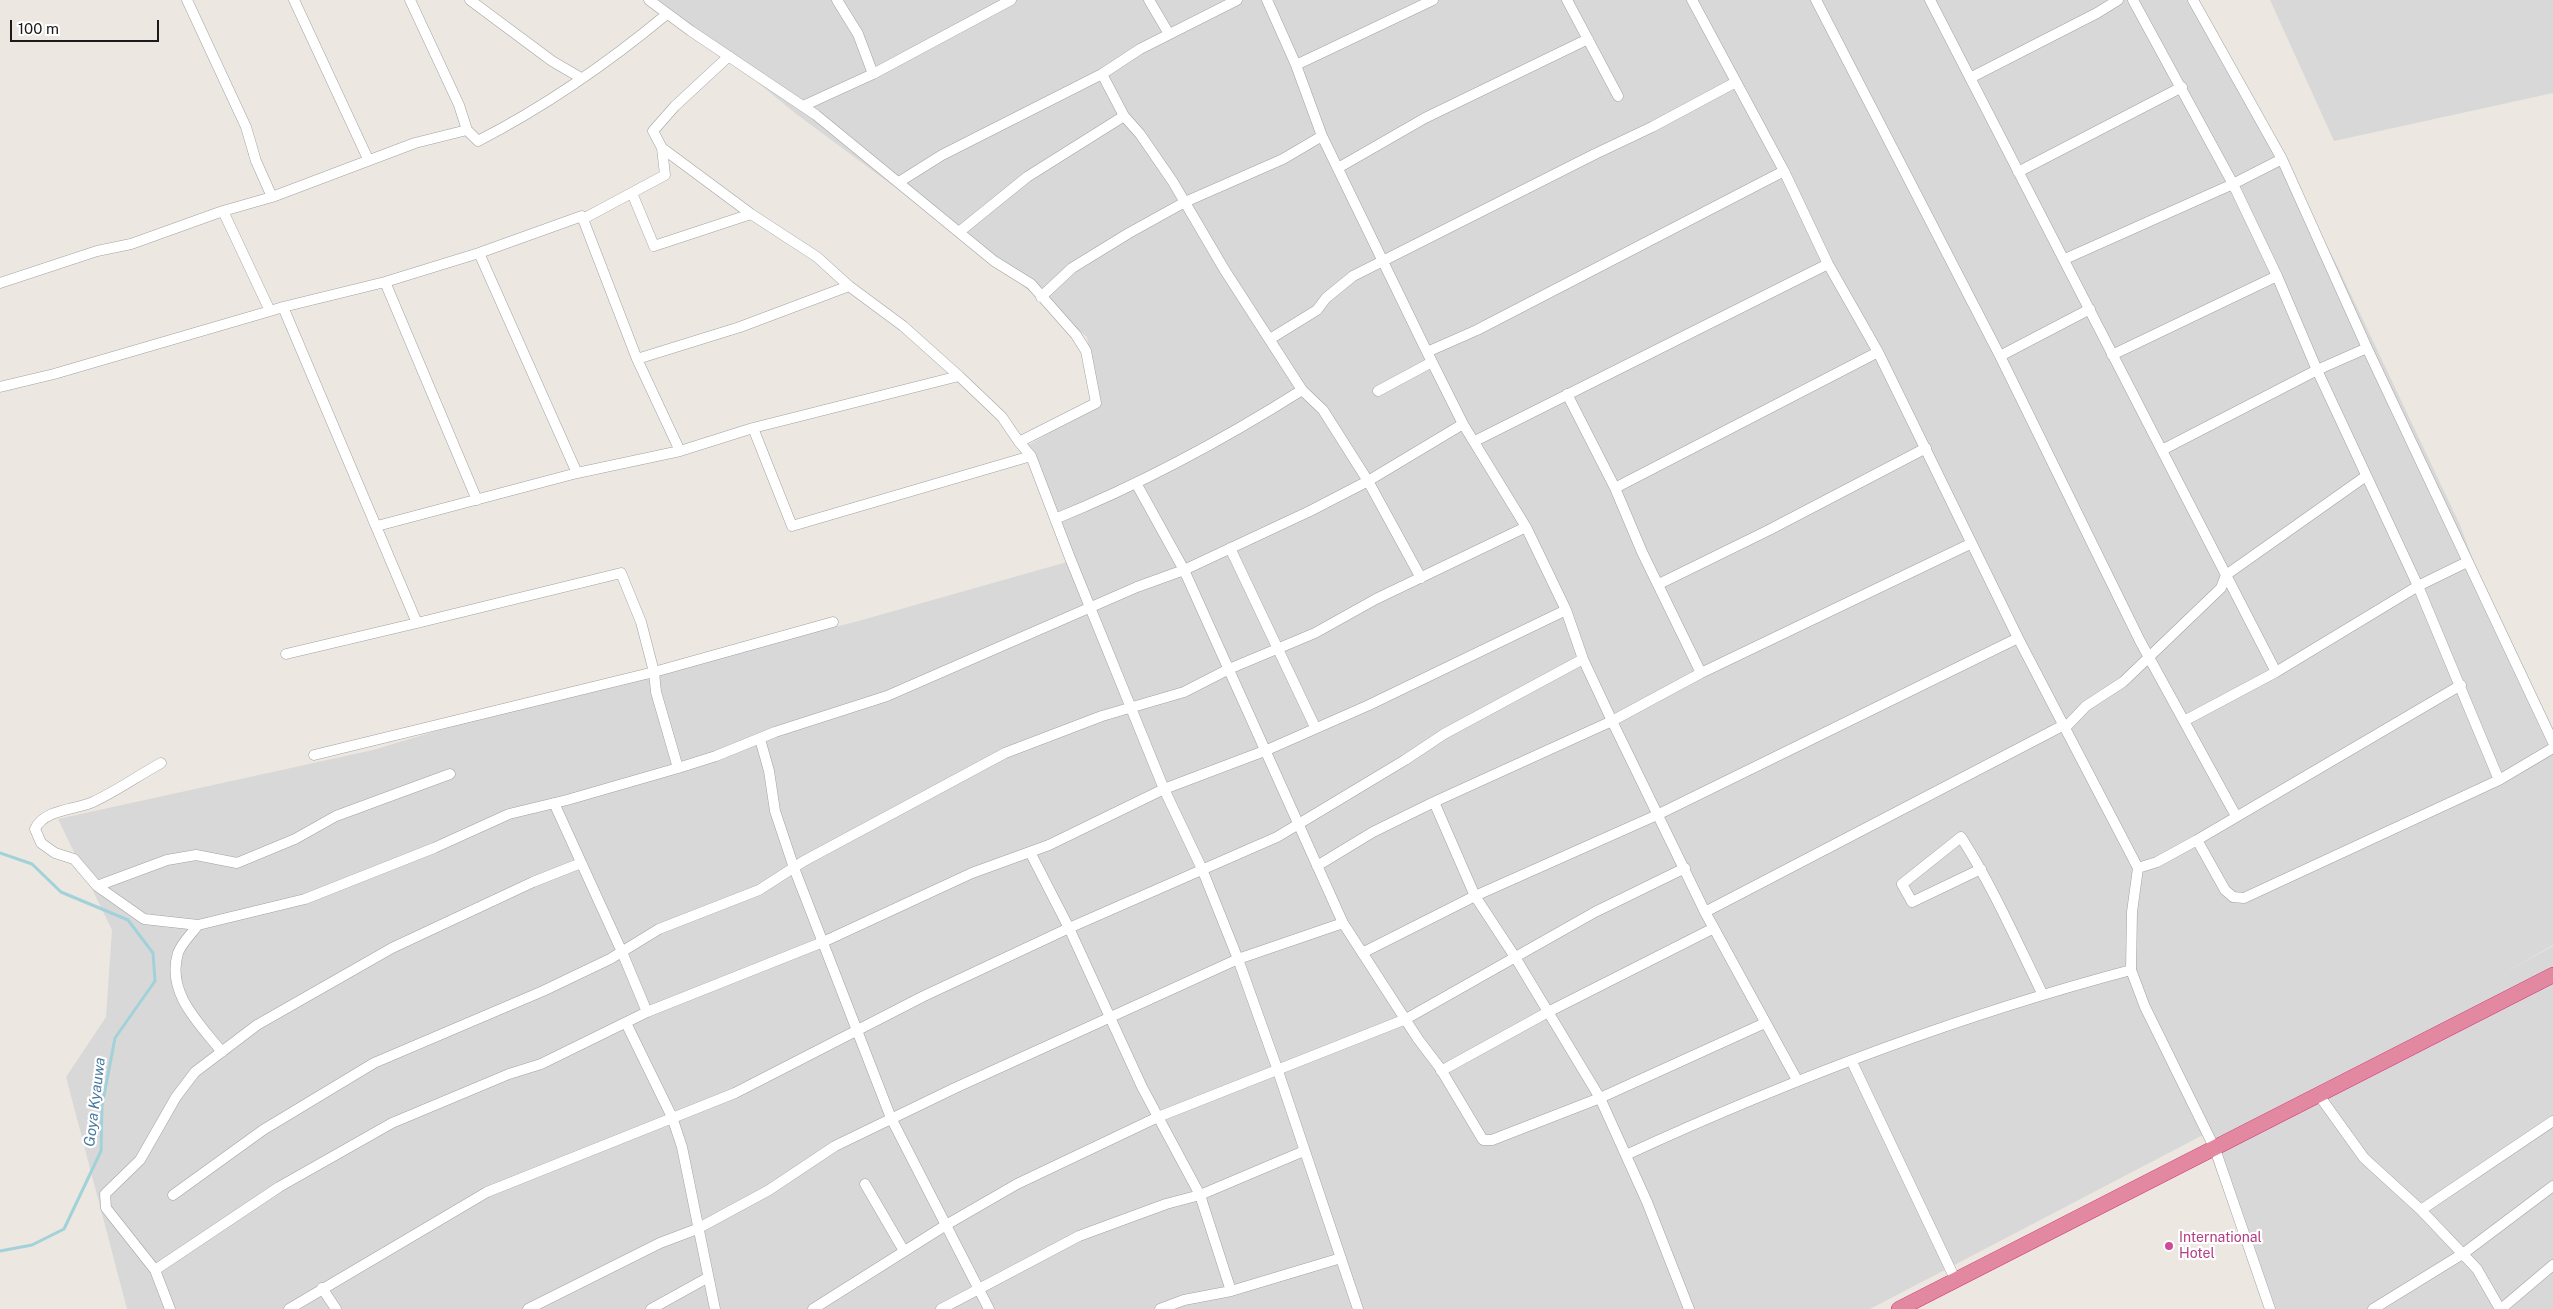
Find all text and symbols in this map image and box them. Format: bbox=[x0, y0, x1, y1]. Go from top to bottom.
scale bar bbox=[12, 10, 161, 42]
text: 100 m bbox=[18, 20, 59, 37]
water label: Goya Kyauwa bbox=[81, 1056, 109, 1148]
place label: International Hotel bbox=[2179, 1230, 2262, 1262]
marker: International Hotel bbox=[2163, 1240, 2175, 1252]

